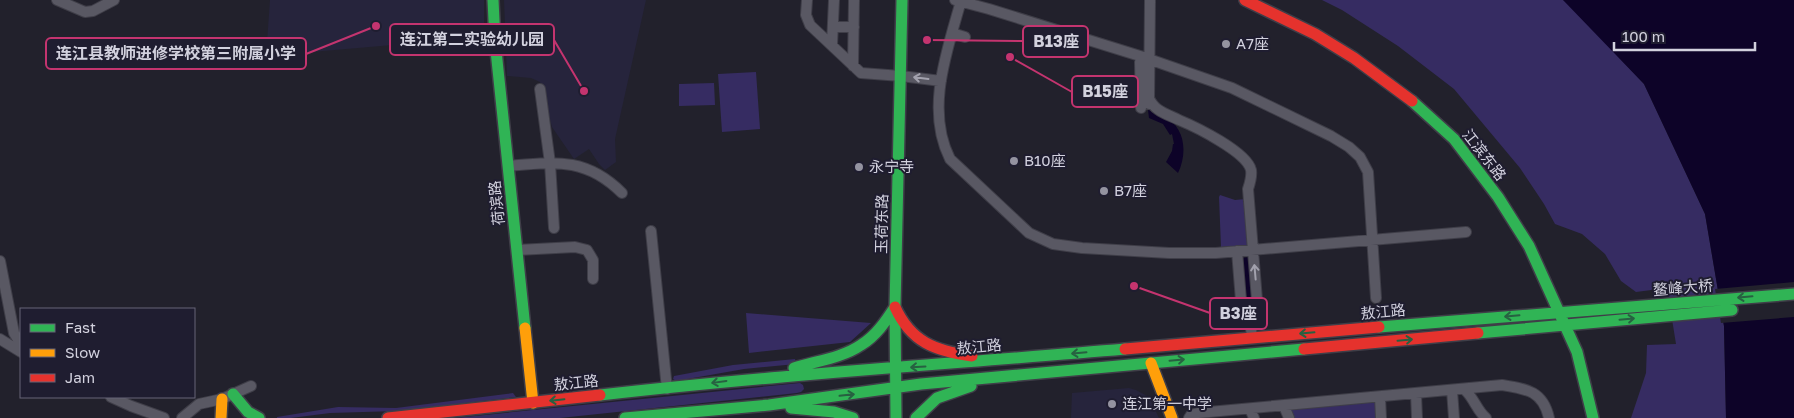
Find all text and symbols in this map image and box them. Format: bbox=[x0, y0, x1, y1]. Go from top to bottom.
scale bar bbox=[1614, 20, 1755, 52]
callout: 连江第二实验幼儿园 bbox=[390, 24, 554, 55]
callout: B13座 bbox=[1023, 26, 1088, 57]
text: 100 m bbox=[1622, 27, 1665, 45]
text: 连江第二实验幼儿园 bbox=[399, 29, 544, 49]
text: B13座 bbox=[1033, 31, 1079, 51]
place label: A7座 bbox=[1236, 34, 1269, 52]
callout: 连江县教师进修学校第三附属小学 bbox=[46, 38, 306, 69]
marker: A7座 bbox=[1220, 38, 1232, 50]
text: 连江县教师进修学校第三附属小学 bbox=[55, 43, 296, 63]
one-way arrow bbox=[913, 73, 929, 83]
callout: B15座 bbox=[1072, 76, 1138, 107]
text: B15座 bbox=[1082, 81, 1128, 101]
street label: 江滨东路 bbox=[1459, 125, 1510, 184]
place label: B10座 bbox=[1024, 151, 1066, 169]
marker: B10座 bbox=[1008, 155, 1020, 167]
place label: 永宁寺 bbox=[869, 157, 914, 175]
marker: 永宁寺 bbox=[853, 161, 865, 173]
street label: 荷滨路 bbox=[485, 180, 507, 226]
place label: B7座 bbox=[1114, 181, 1147, 199]
marker: B7座 bbox=[1098, 185, 1110, 197]
street label: 玉荷东路 bbox=[871, 194, 891, 254]
one-way arrow bbox=[1250, 264, 1260, 280]
street label: 鳌峰大桥 bbox=[1652, 275, 1714, 299]
one-way arrow bbox=[1738, 293, 1754, 302]
callout: B3座 bbox=[1210, 298, 1267, 329]
street label: 敖江路 bbox=[1360, 300, 1406, 322]
text: B3座 bbox=[1219, 303, 1257, 323]
legend bbox=[20, 308, 195, 398]
one-way arrow bbox=[1504, 311, 1520, 320]
one-way arrow bbox=[1619, 314, 1635, 323]
text: Fast bbox=[65, 318, 96, 336]
one-way arrow bbox=[1300, 328, 1316, 338]
street label: 敖江路 bbox=[956, 335, 1002, 357]
one-way arrow bbox=[1397, 335, 1413, 345]
text: Slow bbox=[65, 343, 100, 361]
one-way arrow bbox=[1072, 348, 1088, 357]
one-way arrow bbox=[1169, 356, 1185, 365]
one-way arrow bbox=[910, 363, 926, 372]
text: Jam bbox=[65, 368, 95, 386]
street label: 敖江路 bbox=[553, 371, 599, 393]
one-way arrow bbox=[711, 377, 727, 387]
one-way arrow bbox=[839, 390, 855, 400]
place label: 连江第一中学 bbox=[1122, 394, 1212, 412]
one-way arrow bbox=[550, 395, 566, 405]
marker: 连江第一中学 bbox=[1106, 398, 1118, 410]

